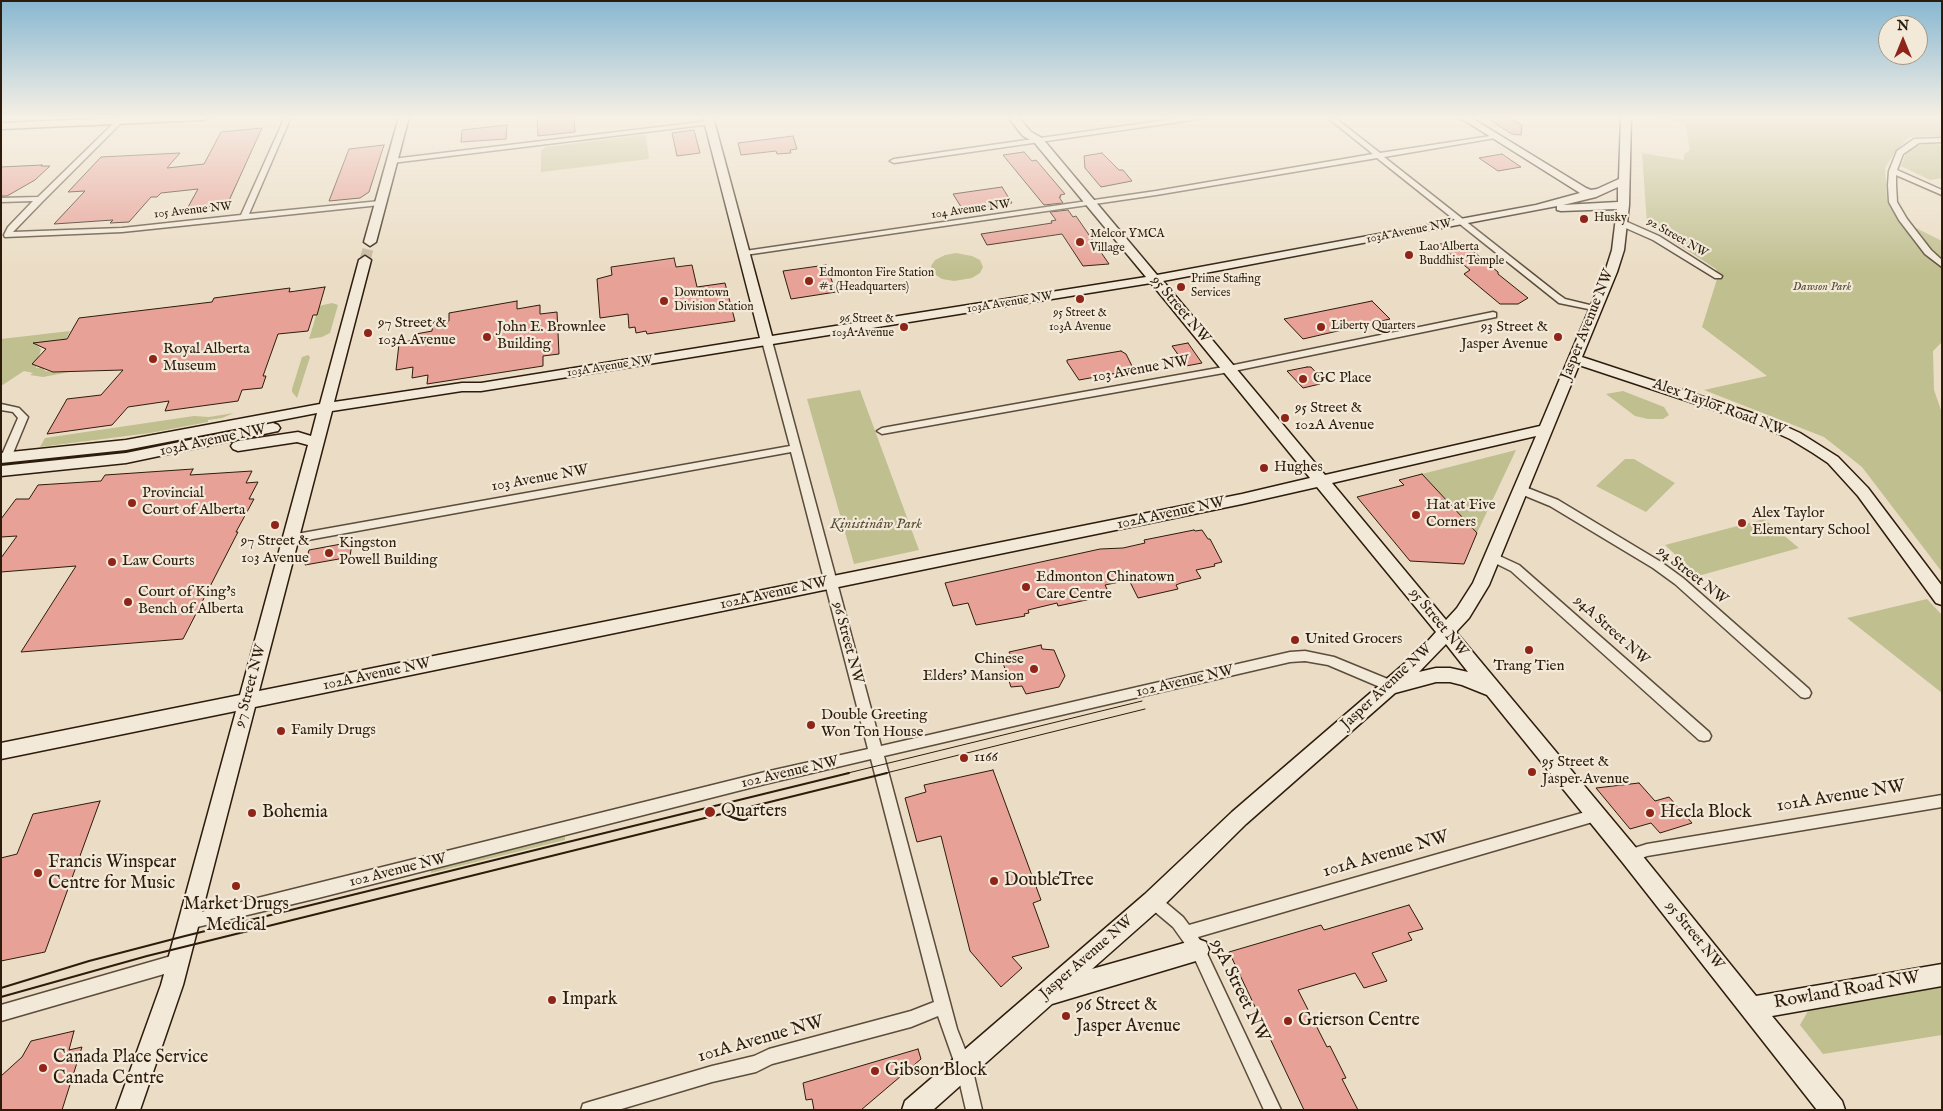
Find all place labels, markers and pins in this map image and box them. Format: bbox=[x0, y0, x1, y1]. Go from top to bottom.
place label: Husky bbox=[1594, 212, 1627, 226]
marker: Husky bbox=[1578, 213, 1590, 225]
place label: Melcor YMCA Village bbox=[1090, 228, 1165, 256]
marker: Melcor YMCA Village bbox=[1074, 236, 1086, 248]
place label: Lao Alberta Buddhist Temple bbox=[1419, 241, 1504, 269]
marker: Lao Alberta Buddhist Temple bbox=[1403, 249, 1415, 261]
place label: Edmonton Fire Station #1 (Headquarters) bbox=[819, 267, 934, 295]
place label: Prime Staffing Services bbox=[1191, 273, 1261, 301]
marker: Edmonton Fire Station #1 (Headquarters) bbox=[803, 275, 815, 287]
marker: Prime Staffing Services bbox=[1175, 281, 1187, 293]
place label: Downtown Division Station bbox=[674, 287, 754, 315]
marker: 95 Street & 103A Avenue bbox=[1074, 293, 1086, 305]
marker: Downtown Division Station bbox=[658, 295, 670, 307]
place label: 95 Street & 103A Avenue bbox=[1049, 307, 1111, 335]
place label: 96 Street & 103A Avenue bbox=[832, 313, 894, 341]
place label: 97 Street & 103A Avenue bbox=[378, 315, 456, 350]
place label: John E. Brownlee Building bbox=[497, 319, 606, 354]
place label: 93 Street & Jasper Avenue bbox=[1461, 319, 1548, 354]
place label: Liberty Quarters bbox=[1331, 320, 1416, 334]
marker: 96 Street & 103A Avenue bbox=[898, 321, 910, 333]
marker: Liberty Quarters bbox=[1315, 321, 1327, 333]
marker: 97 Street & 103A Avenue bbox=[362, 327, 374, 339]
marker: John E. Brownlee Building bbox=[481, 331, 493, 343]
marker: 93 Street & Jasper Avenue bbox=[1552, 331, 1564, 343]
place label: Royal Alberta Museum bbox=[163, 341, 250, 376]
marker: Royal Alberta Museum bbox=[147, 353, 159, 365]
place label: GC Place bbox=[1313, 370, 1372, 388]
marker: GC Place bbox=[1297, 373, 1309, 385]
place label: 95 Street & 102A Avenue bbox=[1295, 400, 1374, 435]
marker: 95 Street & 102A Avenue bbox=[1279, 412, 1291, 424]
place label: Hughes bbox=[1274, 459, 1323, 477]
marker: Hughes bbox=[1258, 462, 1270, 474]
place label: Provincial Court of Alberta bbox=[142, 485, 245, 520]
marker: Provincial Court of Alberta bbox=[126, 497, 138, 509]
place label: Hat at Five Corners bbox=[1426, 497, 1496, 532]
place label: Alex Taylor Elementary School bbox=[1752, 505, 1870, 540]
marker: Hat at Five Corners bbox=[1410, 509, 1422, 521]
marker: Alex Taylor Elementary School bbox=[1736, 517, 1748, 529]
marker: 97 Street & 103 Avenue bbox=[269, 519, 281, 531]
place label: 97 Street & 103 Avenue bbox=[241, 533, 309, 568]
place label: Kingston Powell Building bbox=[339, 535, 437, 570]
marker: Kingston Powell Building bbox=[323, 547, 335, 559]
place label: Law Courts bbox=[122, 553, 195, 571]
marker: Law Courts bbox=[106, 556, 118, 568]
place label: Edmonton Chinatown Care Centre bbox=[1036, 569, 1174, 604]
marker: Edmonton Chinatown Care Centre bbox=[1020, 581, 1032, 593]
place label: Court of King's Bench of Alberta bbox=[138, 584, 244, 619]
marker: Court of King's Bench of Alberta bbox=[122, 596, 134, 608]
place label: United Grocers bbox=[1305, 631, 1402, 649]
marker: United Grocers bbox=[1289, 634, 1301, 646]
marker: Trang Tien bbox=[1523, 644, 1535, 656]
place label: Chinese Elders' Mansion bbox=[923, 651, 1024, 686]
place label: Trang Tien bbox=[1494, 658, 1564, 676]
marker: Chinese Elders' Mansion bbox=[1028, 663, 1040, 675]
place label: Double Greeting Won Ton House bbox=[821, 707, 927, 742]
marker: Double Greeting Won Ton House bbox=[805, 719, 817, 731]
place label: Family Drugs bbox=[291, 722, 376, 740]
marker: Family Drugs bbox=[275, 725, 287, 737]
place label: 1166 bbox=[974, 749, 998, 767]
marker: 1166 bbox=[958, 752, 970, 764]
place label: 95 Street & Jasper Avenue bbox=[1542, 754, 1629, 789]
marker: 95 Street & Jasper Avenue bbox=[1526, 766, 1538, 778]
place label: Quarters bbox=[721, 801, 787, 823]
place label: Bohemia bbox=[262, 802, 328, 824]
place label: Hecla Block bbox=[1660, 802, 1752, 824]
marker: Quarters bbox=[703, 805, 717, 819]
marker: Bohemia bbox=[246, 807, 258, 819]
marker: Hecla Block bbox=[1644, 807, 1656, 819]
place label: Francis Winspear Centre for Music bbox=[48, 852, 176, 894]
marker: Francis Winspear Centre for Music bbox=[32, 867, 44, 879]
place label: DoubleTree bbox=[1004, 870, 1094, 892]
marker: DoubleTree bbox=[988, 875, 1000, 887]
marker: Market Drugs Medical bbox=[230, 880, 242, 892]
place label: Market Drugs Medical bbox=[183, 894, 289, 936]
place label: Impark bbox=[562, 989, 617, 1011]
marker: Impark bbox=[546, 994, 558, 1006]
place label: 96 Street & Jasper Avenue bbox=[1076, 995, 1181, 1038]
marker: 96 Street & Jasper Avenue bbox=[1060, 1010, 1072, 1022]
place label: Grierson Centre bbox=[1298, 1010, 1420, 1032]
marker: Grierson Centre bbox=[1282, 1015, 1294, 1027]
place label: Canada Place Service Canada Centre bbox=[53, 1047, 208, 1090]
place label: Gibson Block bbox=[885, 1060, 987, 1082]
marker: Canada Place Service Canada Centre bbox=[37, 1062, 49, 1074]
marker: Gibson Block bbox=[869, 1065, 881, 1077]

